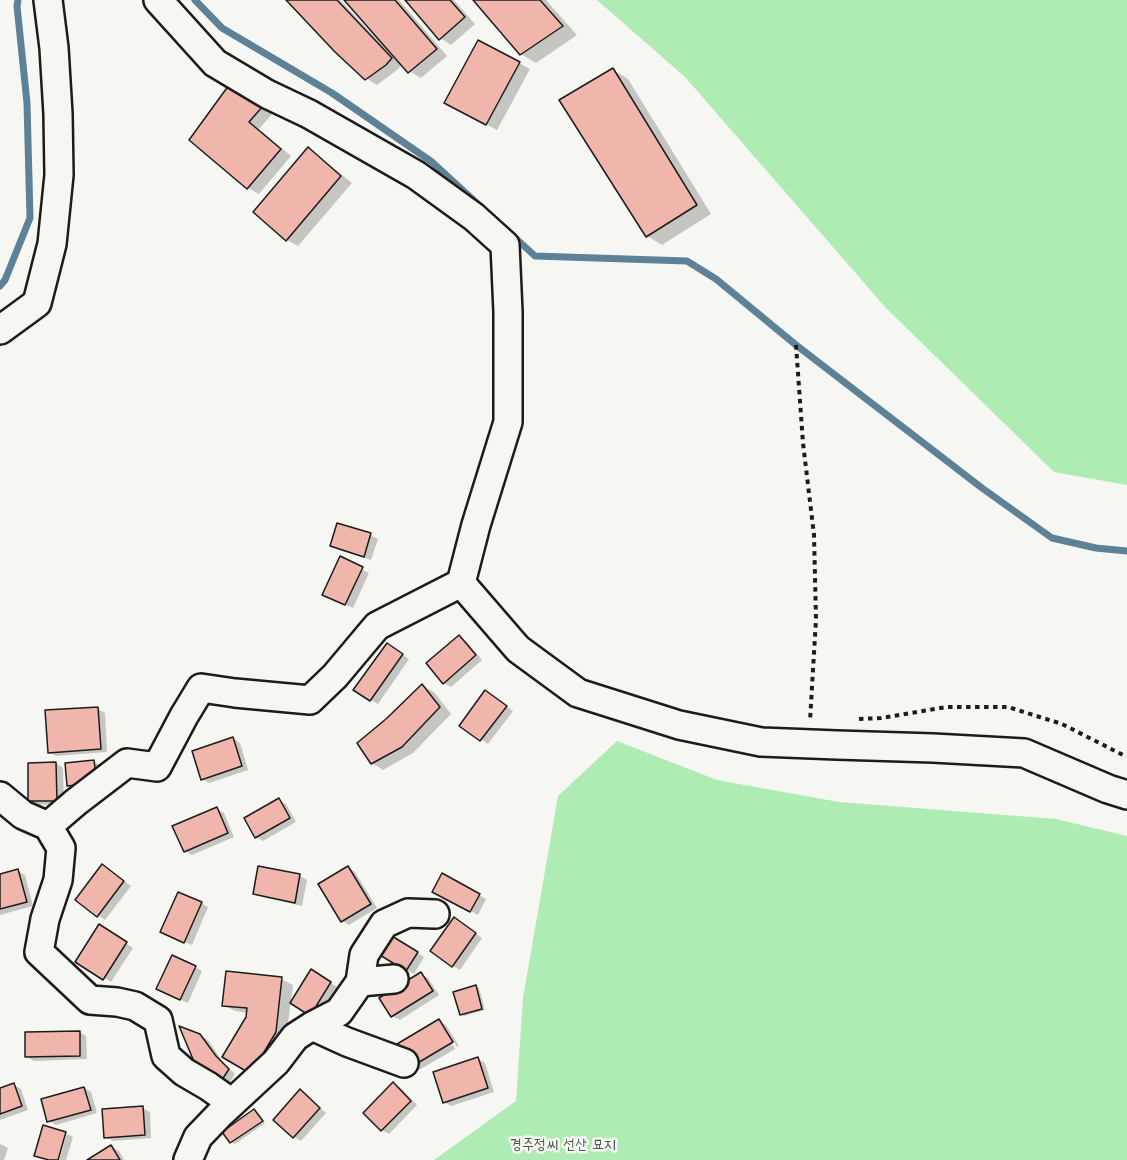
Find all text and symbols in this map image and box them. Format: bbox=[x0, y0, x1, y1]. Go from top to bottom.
park label: 경주정씨 선산 묘지 bbox=[510, 1135, 616, 1153]

